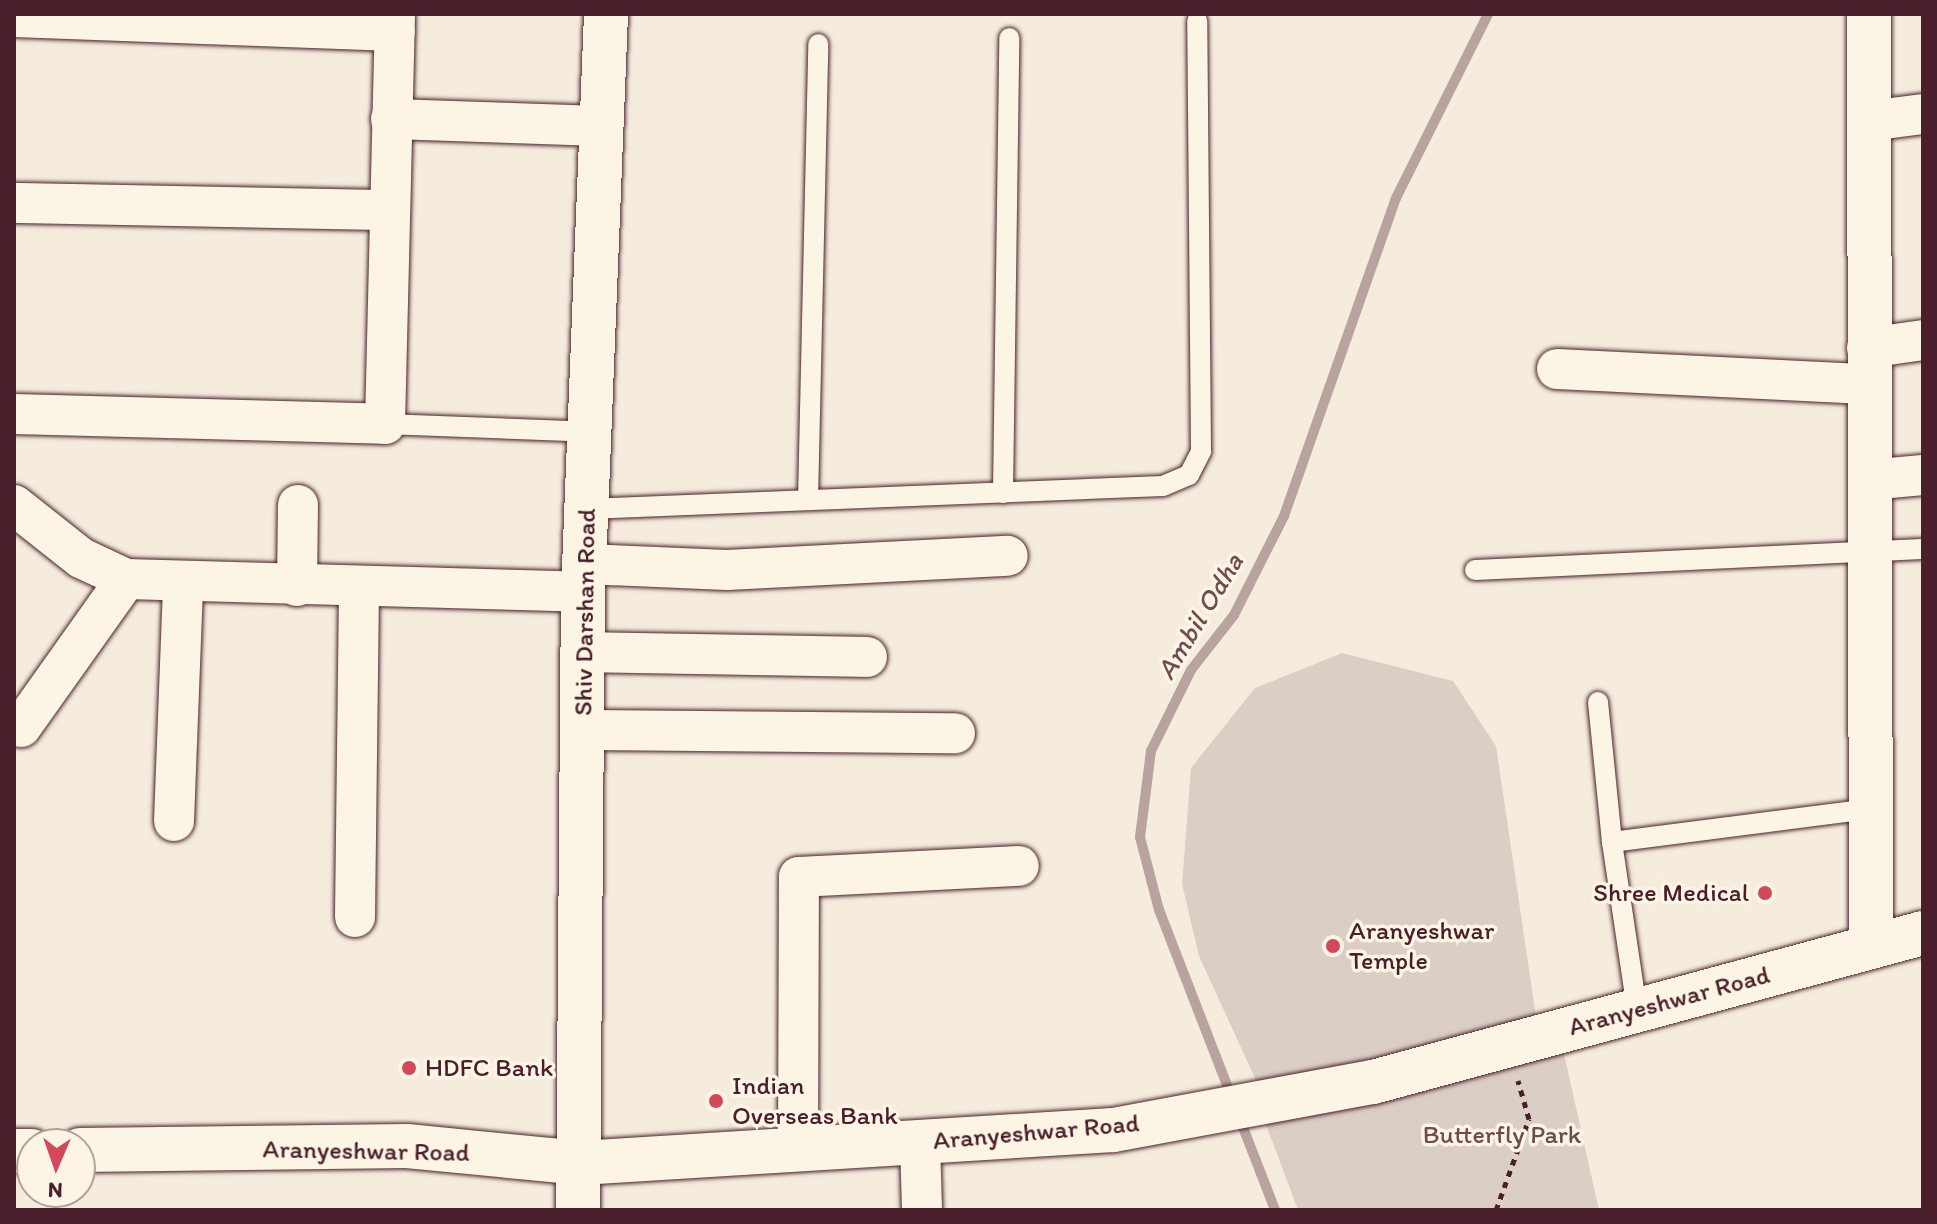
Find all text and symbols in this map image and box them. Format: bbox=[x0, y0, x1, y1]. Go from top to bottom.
street label: Shiv Darshan Road bbox=[568, 507, 602, 717]
water label: Ambil Odha bbox=[1148, 547, 1250, 685]
place label: Shree Medical bbox=[1593, 877, 1749, 909]
marker: Shree Medical bbox=[1756, 884, 1774, 902]
place label: Aranyeshwar Temple bbox=[1349, 915, 1494, 976]
marker: Aranyeshwar Temple bbox=[1324, 937, 1342, 955]
street label: Aranyeshwar Road bbox=[1565, 959, 1773, 1043]
place label: HDFC Bank bbox=[425, 1052, 554, 1084]
marker: HDFC Bank bbox=[400, 1059, 418, 1077]
place label: Indian Overseas Bank bbox=[732, 1070, 898, 1132]
marker: Indian Overseas Bank bbox=[707, 1092, 725, 1110]
street label: Aranyeshwar Road bbox=[931, 1107, 1141, 1157]
park label: Butterfly Park bbox=[1423, 1119, 1581, 1151]
north arrow bbox=[16, 1128, 96, 1208]
street label: Aranyeshwar Road bbox=[262, 1134, 470, 1168]
text: N bbox=[47, 1177, 63, 1204]

